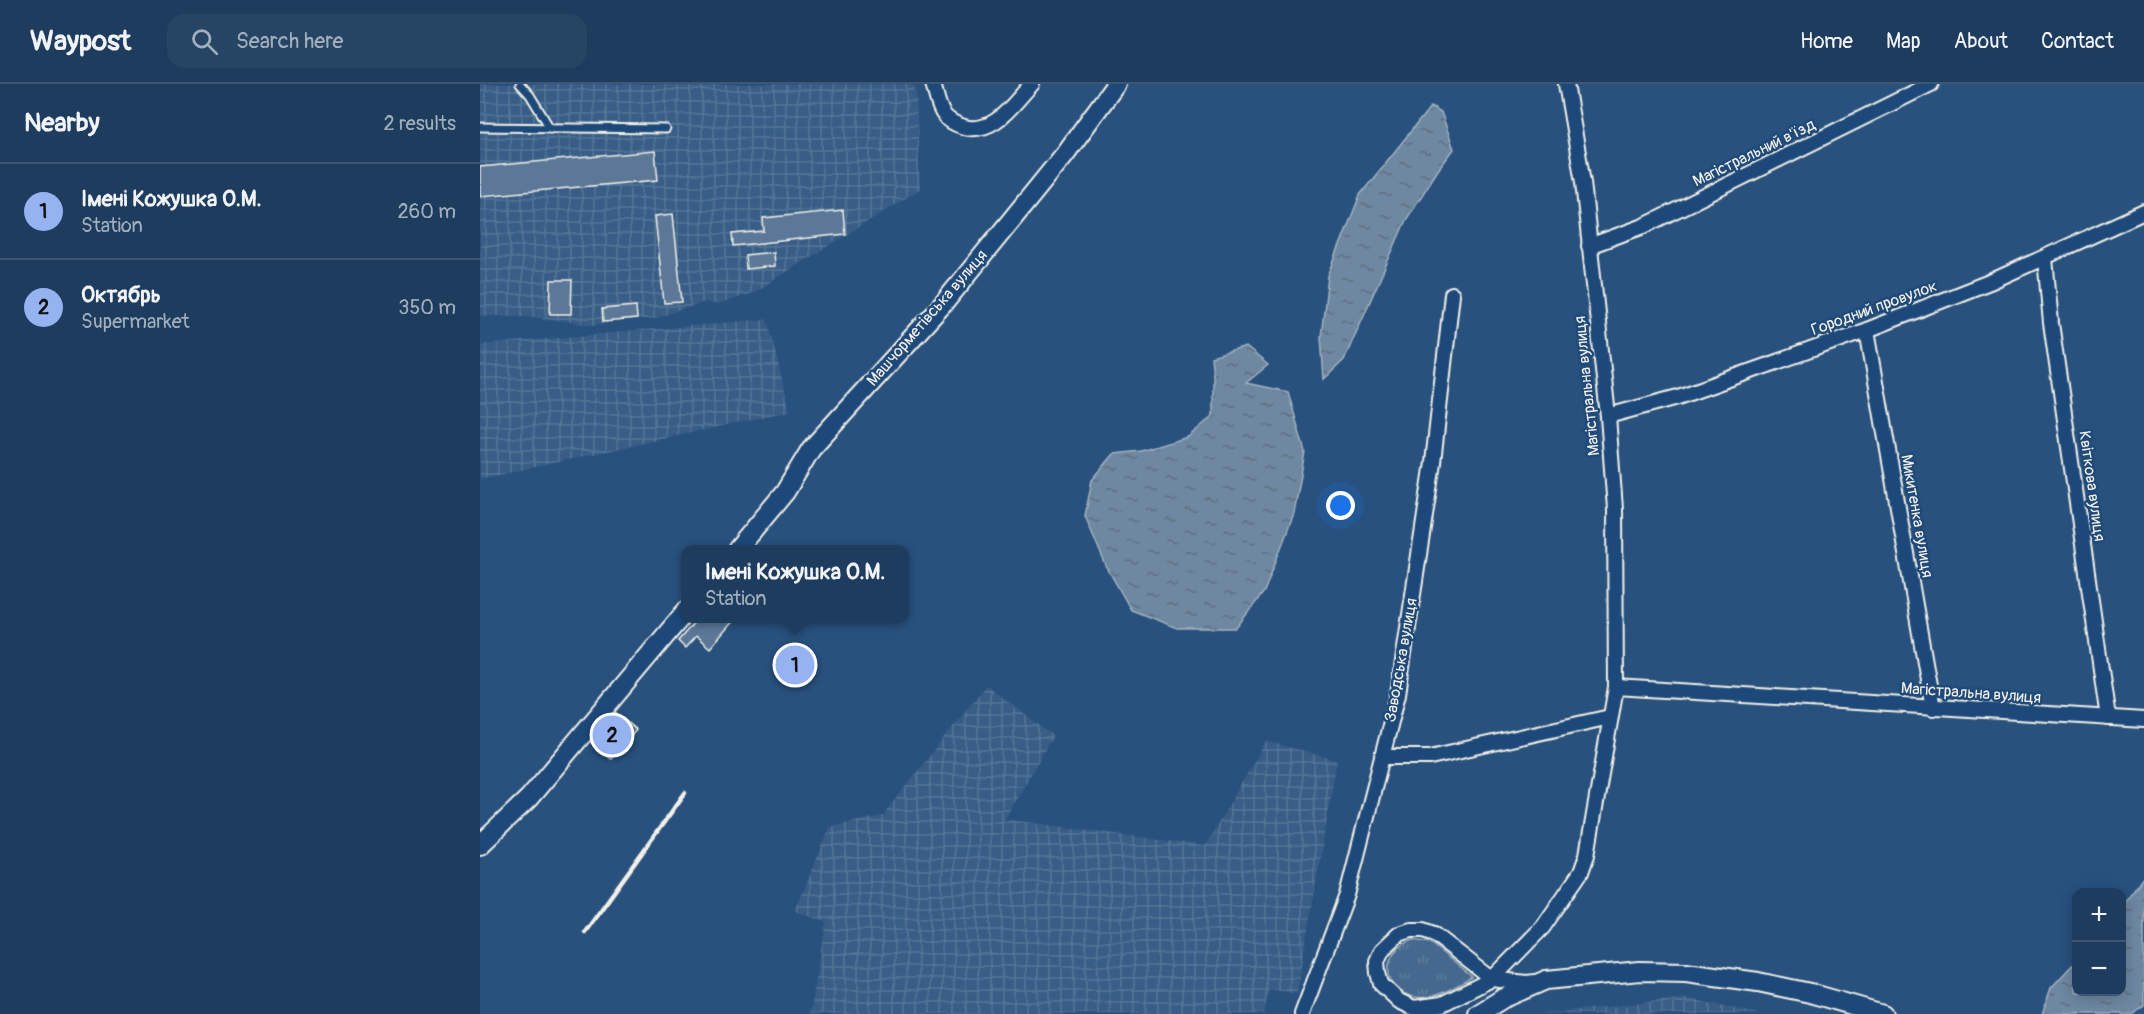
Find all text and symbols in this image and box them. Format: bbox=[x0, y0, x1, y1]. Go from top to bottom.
search box bbox=[167, 14, 587, 68]
text: Waypost bbox=[30, 24, 131, 59]
icon: search bbox=[188, 25, 221, 58]
text: Search here bbox=[236, 27, 343, 55]
text: Home bbox=[1800, 28, 1853, 55]
text: Map bbox=[1886, 28, 1921, 55]
text: About bbox=[1954, 28, 2008, 55]
text: Contact bbox=[2041, 28, 2114, 55]
text: Nearby bbox=[24, 107, 100, 139]
text: 2 results bbox=[384, 111, 456, 136]
street label: Магістральний в'їзд bbox=[1689, 114, 1819, 191]
text: Імені Кожушка О.М. bbox=[81, 185, 262, 213]
text: 1 bbox=[40, 199, 47, 224]
text: 260 m bbox=[397, 199, 456, 224]
text: Station bbox=[81, 213, 143, 238]
street label: Машчорметівська вулиця bbox=[862, 246, 992, 390]
street label: Городний провулок bbox=[1808, 276, 1940, 340]
text: Октябрь bbox=[81, 281, 161, 309]
text: 2 bbox=[38, 295, 49, 320]
text: 350 m bbox=[398, 295, 456, 320]
text: Supermarket bbox=[81, 309, 190, 334]
street label: Магістральна вулиця bbox=[1570, 315, 1604, 457]
street label: Квіткова вулиця bbox=[2074, 429, 2110, 543]
street label: Микитенка вулиця bbox=[1896, 453, 1938, 579]
your location bbox=[1326, 491, 1355, 520]
popup bbox=[681, 545, 909, 623]
text: Імені Кожушка О.М. bbox=[705, 558, 885, 586]
text: Station bbox=[705, 586, 767, 611]
street label: Заводська вулиця bbox=[1380, 596, 1422, 724]
pin: 1 bbox=[776, 642, 814, 688]
street label: Магістральна вулиця bbox=[1900, 678, 2042, 708]
pin: 2 bbox=[592, 712, 632, 758]
map controls bbox=[2072, 888, 2126, 996]
button: + bbox=[2072, 888, 2126, 942]
button: − bbox=[2072, 942, 2126, 996]

